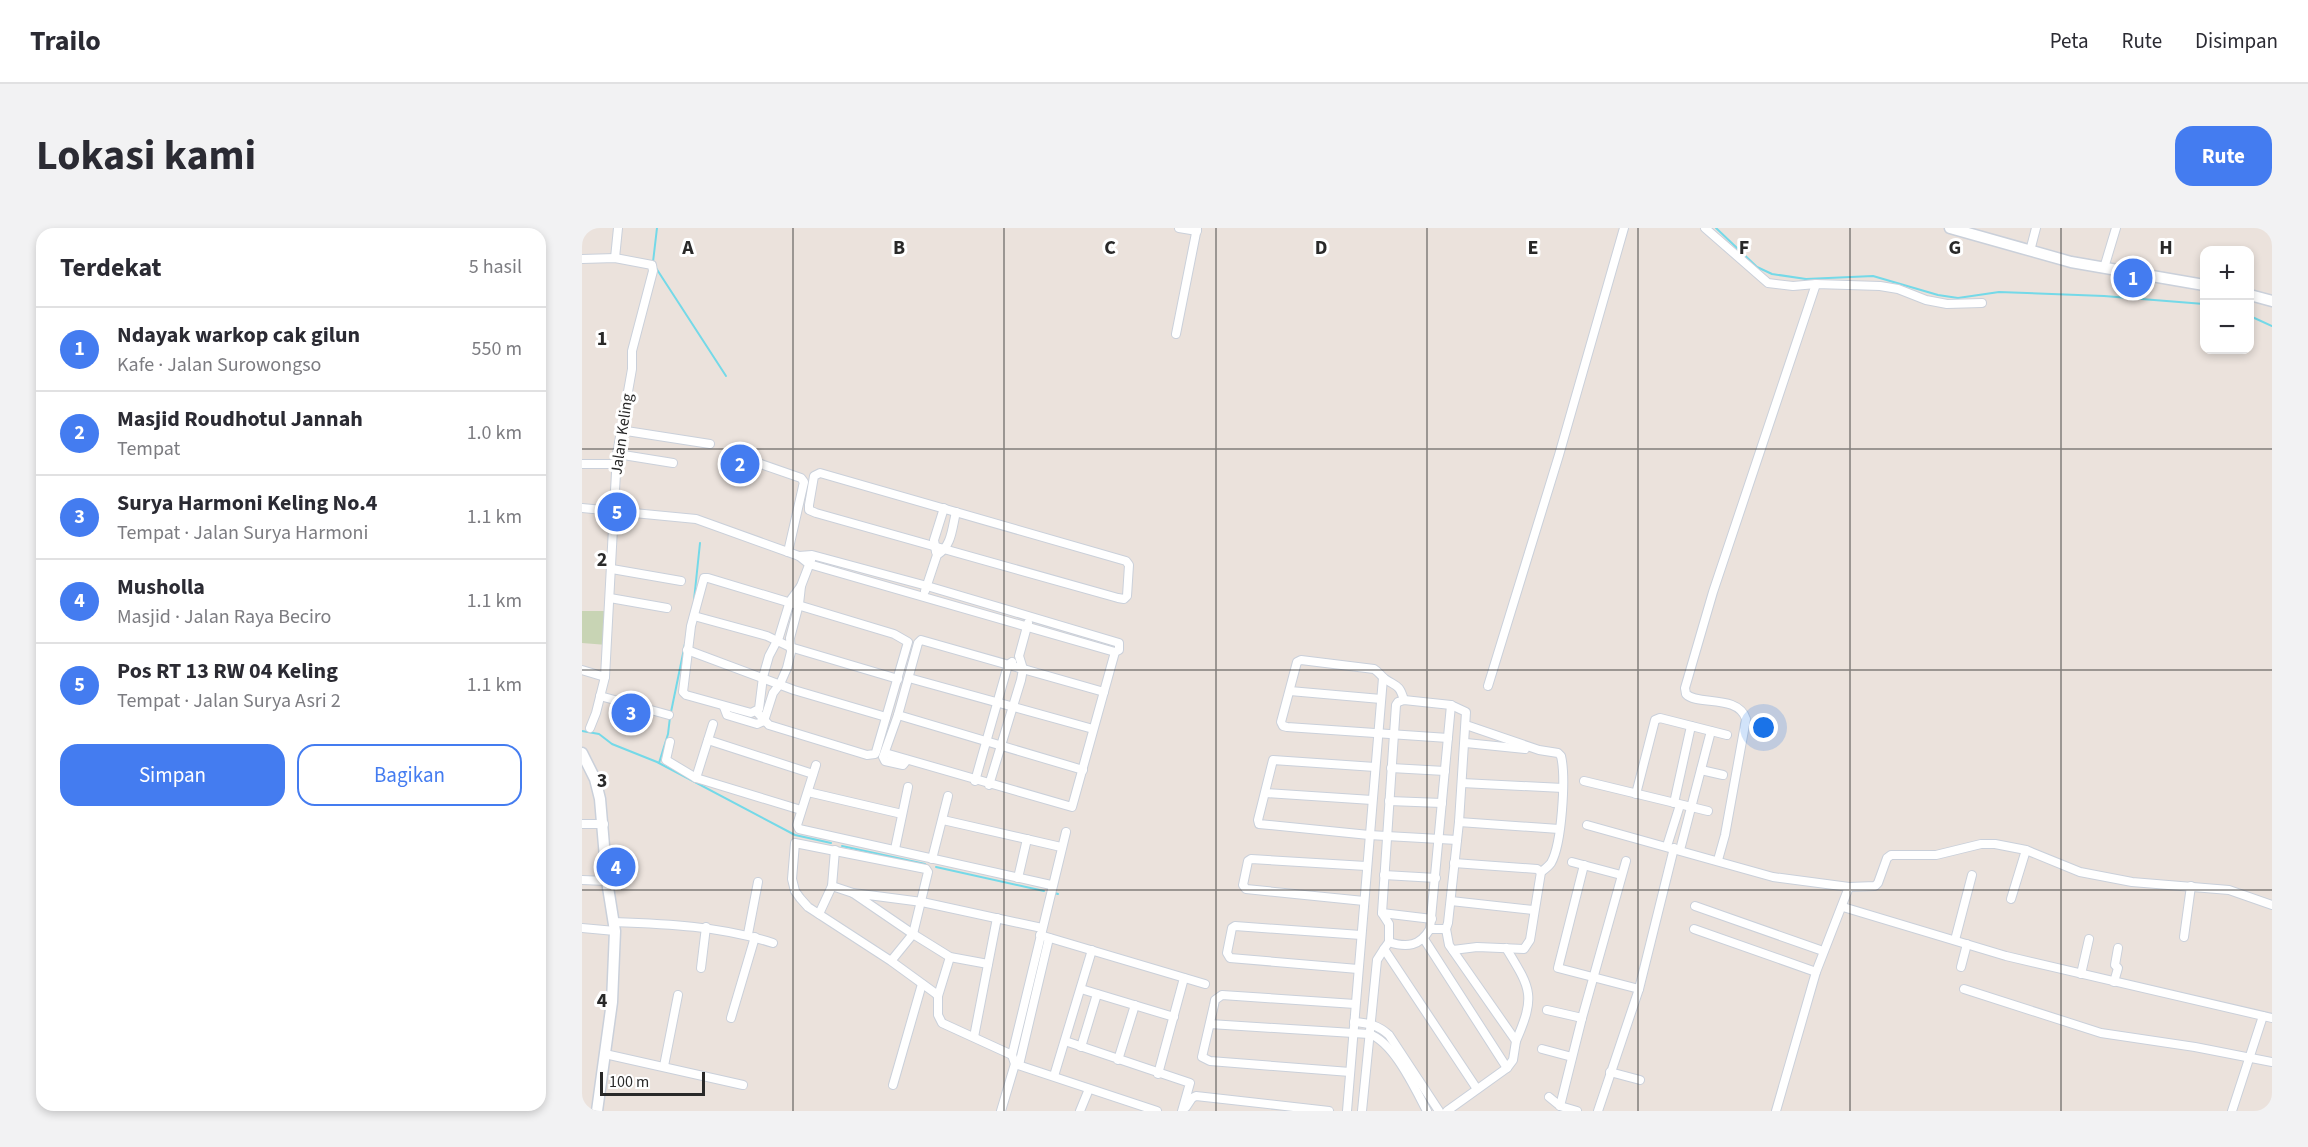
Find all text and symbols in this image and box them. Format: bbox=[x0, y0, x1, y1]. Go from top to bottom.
text: Trailo bbox=[30, 21, 101, 61]
text: Peta bbox=[2050, 26, 2088, 56]
text: Rute bbox=[2121, 26, 2162, 56]
text: Disimpan bbox=[2195, 26, 2278, 56]
text: Lokasi kami bbox=[36, 126, 256, 186]
button: Rute bbox=[2175, 126, 2272, 186]
text: A bbox=[681, 234, 694, 262]
text: B bbox=[893, 234, 905, 262]
text: C bbox=[1104, 234, 1116, 262]
text: D bbox=[1315, 234, 1327, 262]
text: E bbox=[1528, 234, 1538, 262]
text: F bbox=[1739, 234, 1749, 262]
text: G bbox=[1949, 234, 1961, 262]
text: H bbox=[2159, 234, 2173, 262]
map controls bbox=[2200, 246, 2254, 354]
button: + bbox=[2200, 246, 2254, 300]
text: Terdekat bbox=[60, 249, 162, 286]
text: 5 hasil bbox=[469, 253, 522, 281]
pin: 1 bbox=[2114, 256, 2152, 300]
button: − bbox=[2200, 300, 2254, 354]
text: Ndayak warkop cak gilun bbox=[117, 319, 360, 351]
text: 1 bbox=[597, 325, 607, 353]
text: 1 bbox=[74, 335, 85, 363]
text: 550 m bbox=[472, 335, 522, 363]
text: Kafe · Jalan Surowongso bbox=[117, 351, 321, 379]
street label: Jalan Keling bbox=[605, 392, 639, 476]
text: Masjid Roudhotul Jannah bbox=[117, 403, 363, 435]
text: 2 bbox=[74, 419, 85, 447]
text: 1.0 km bbox=[467, 419, 522, 447]
text: Tempat bbox=[117, 435, 180, 463]
pin: 2 bbox=[720, 442, 760, 486]
text: Surya Harmoni Keling No.4 bbox=[117, 487, 377, 519]
pin: 5 bbox=[597, 490, 636, 534]
text: 3 bbox=[74, 503, 85, 531]
text: 1.1 km bbox=[467, 503, 522, 531]
text: Tempat · Jalan Surya Harmoni bbox=[117, 519, 368, 547]
text: 2 bbox=[597, 546, 607, 574]
text: Musholla bbox=[117, 571, 205, 603]
text: 4 bbox=[74, 587, 85, 615]
text: 1.1 km bbox=[467, 587, 522, 615]
text: Masjid · Jalan Raya Beciro bbox=[117, 603, 331, 631]
text: Pos RT 13 RW 04 Keling bbox=[117, 655, 338, 687]
text: 5 bbox=[74, 671, 85, 699]
text: 1.1 km bbox=[467, 671, 522, 699]
text: Tempat · Jalan Surya Asri 2 bbox=[117, 687, 341, 715]
pin: 3 bbox=[611, 690, 650, 736]
your location bbox=[1749, 713, 1778, 742]
button: Simpan bbox=[60, 744, 285, 806]
button: Bagikan bbox=[297, 744, 522, 806]
text: 3 bbox=[597, 767, 607, 795]
pin: 4 bbox=[597, 844, 636, 890]
text: 4 bbox=[597, 987, 608, 1015]
scale bar bbox=[600, 1069, 705, 1096]
text: 100 m bbox=[609, 1071, 649, 1093]

